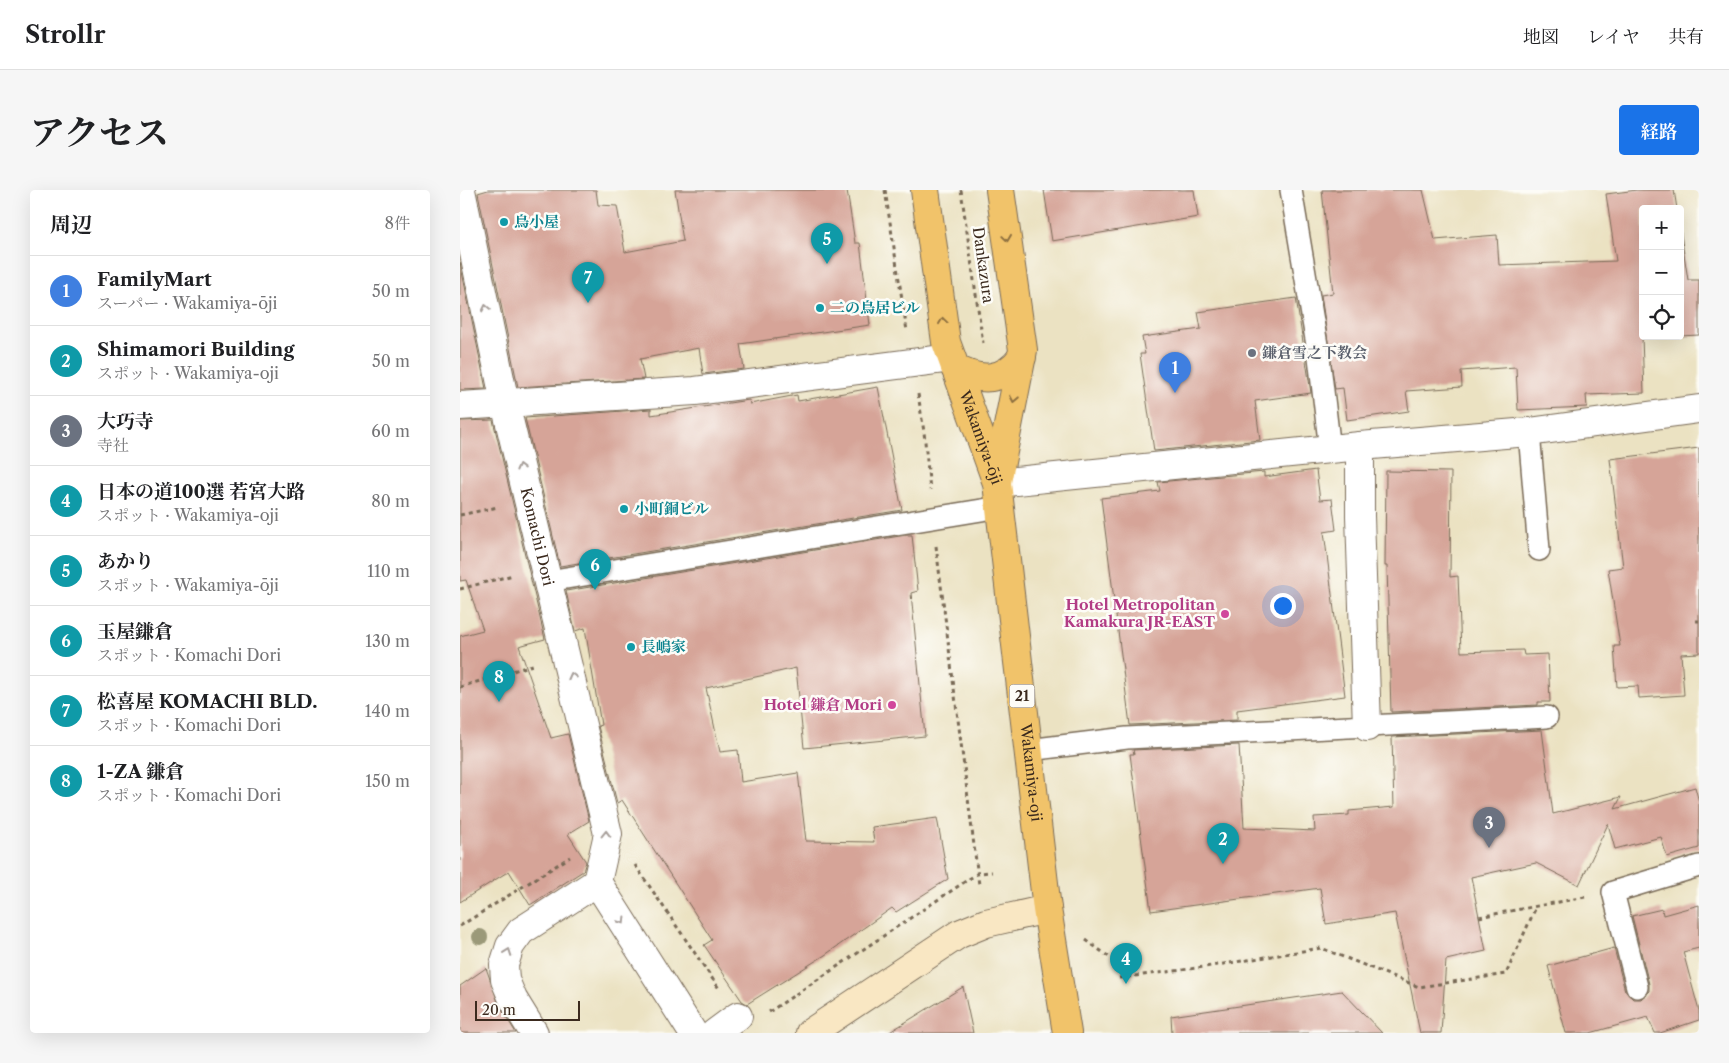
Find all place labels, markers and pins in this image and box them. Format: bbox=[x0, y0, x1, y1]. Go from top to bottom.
place label: 鳥小屋 bbox=[514, 212, 559, 231]
marker: 鳥小屋 bbox=[498, 216, 510, 228]
pin: 5 bbox=[811, 223, 843, 264]
pin: 7 bbox=[572, 262, 604, 303]
place label: 二の鳥居ビル bbox=[830, 298, 920, 317]
marker: 二の鳥居ビル bbox=[814, 302, 826, 314]
place label: 鎌倉雪之下教会 bbox=[1262, 343, 1367, 362]
marker: 鎌倉雪之下教会 bbox=[1246, 347, 1258, 359]
pin: 1 bbox=[1159, 352, 1191, 393]
place label: 小町銅ビル bbox=[634, 499, 709, 518]
marker: 小町銅ビル bbox=[618, 503, 630, 515]
pin: 6 bbox=[579, 549, 611, 590]
place label: Hotel Metropolitan Kamakura JR-EAST bbox=[1064, 595, 1216, 631]
marker: Hotel Metropolitan Kamakura JR-EAST bbox=[1219, 608, 1231, 620]
place label: 長嶋家 bbox=[641, 637, 686, 656]
marker: 長嶋家 bbox=[625, 641, 637, 653]
pin: 8 bbox=[483, 661, 515, 702]
place label: Hotel 鎌倉 Mori bbox=[764, 695, 883, 714]
marker: Hotel 鎌倉 Mori bbox=[886, 699, 898, 711]
pin: 3 bbox=[1473, 807, 1505, 848]
pin: 2 bbox=[1207, 823, 1239, 864]
pin: 4 bbox=[1110, 943, 1142, 984]

